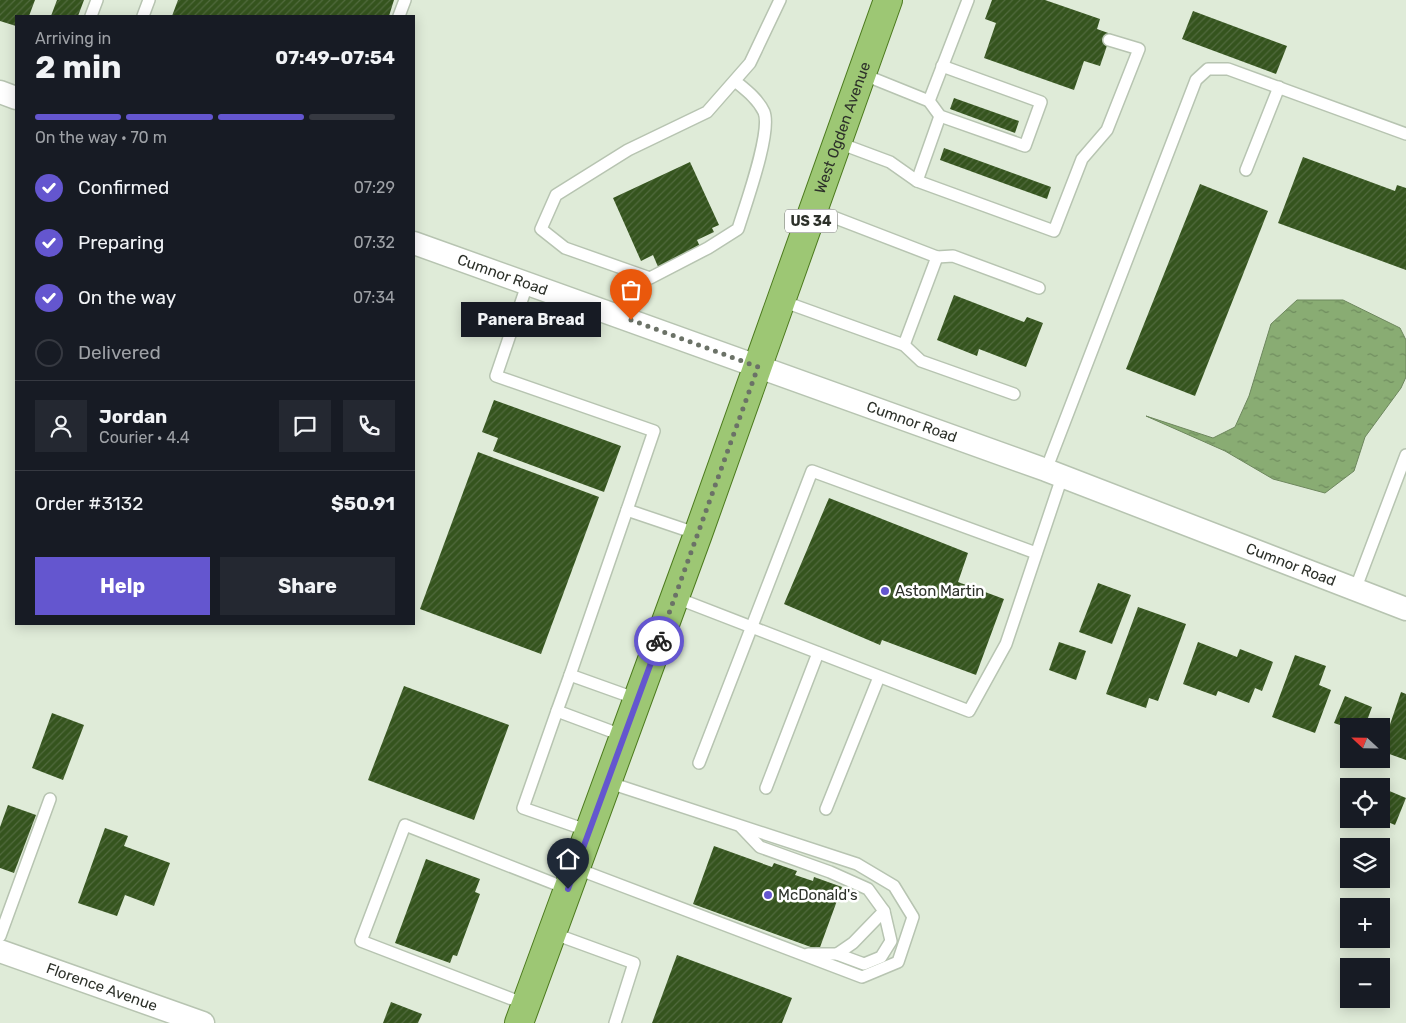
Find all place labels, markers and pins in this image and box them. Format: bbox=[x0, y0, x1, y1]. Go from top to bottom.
pin bbox=[610, 269, 652, 320]
callout: Panera Bread bbox=[461, 302, 601, 338]
place label: Aston Martin bbox=[895, 582, 984, 600]
marker: Aston Martin bbox=[879, 585, 891, 597]
pin bbox=[547, 838, 589, 889]
place label: McDonald's bbox=[778, 886, 858, 904]
marker: McDonald's bbox=[762, 889, 774, 901]

